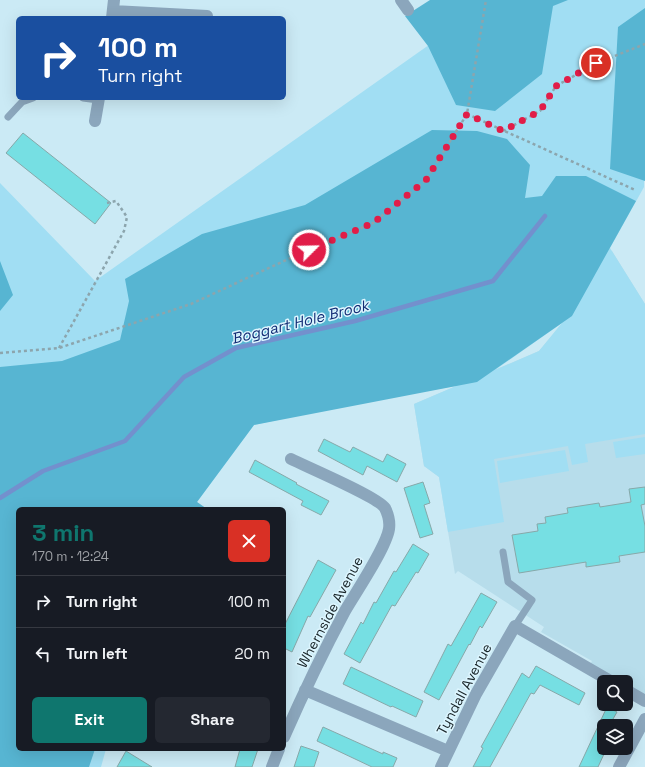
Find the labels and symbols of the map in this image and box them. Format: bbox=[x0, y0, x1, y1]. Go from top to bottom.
pin bbox=[579, 46, 613, 80]
position arrow bbox=[288, 229, 330, 271]
water label: Boggart Hole Brook bbox=[229, 295, 372, 348]
street label: Whernside Avenue bbox=[293, 553, 367, 671]
street label: Tyndall Avenue bbox=[432, 640, 496, 738]

